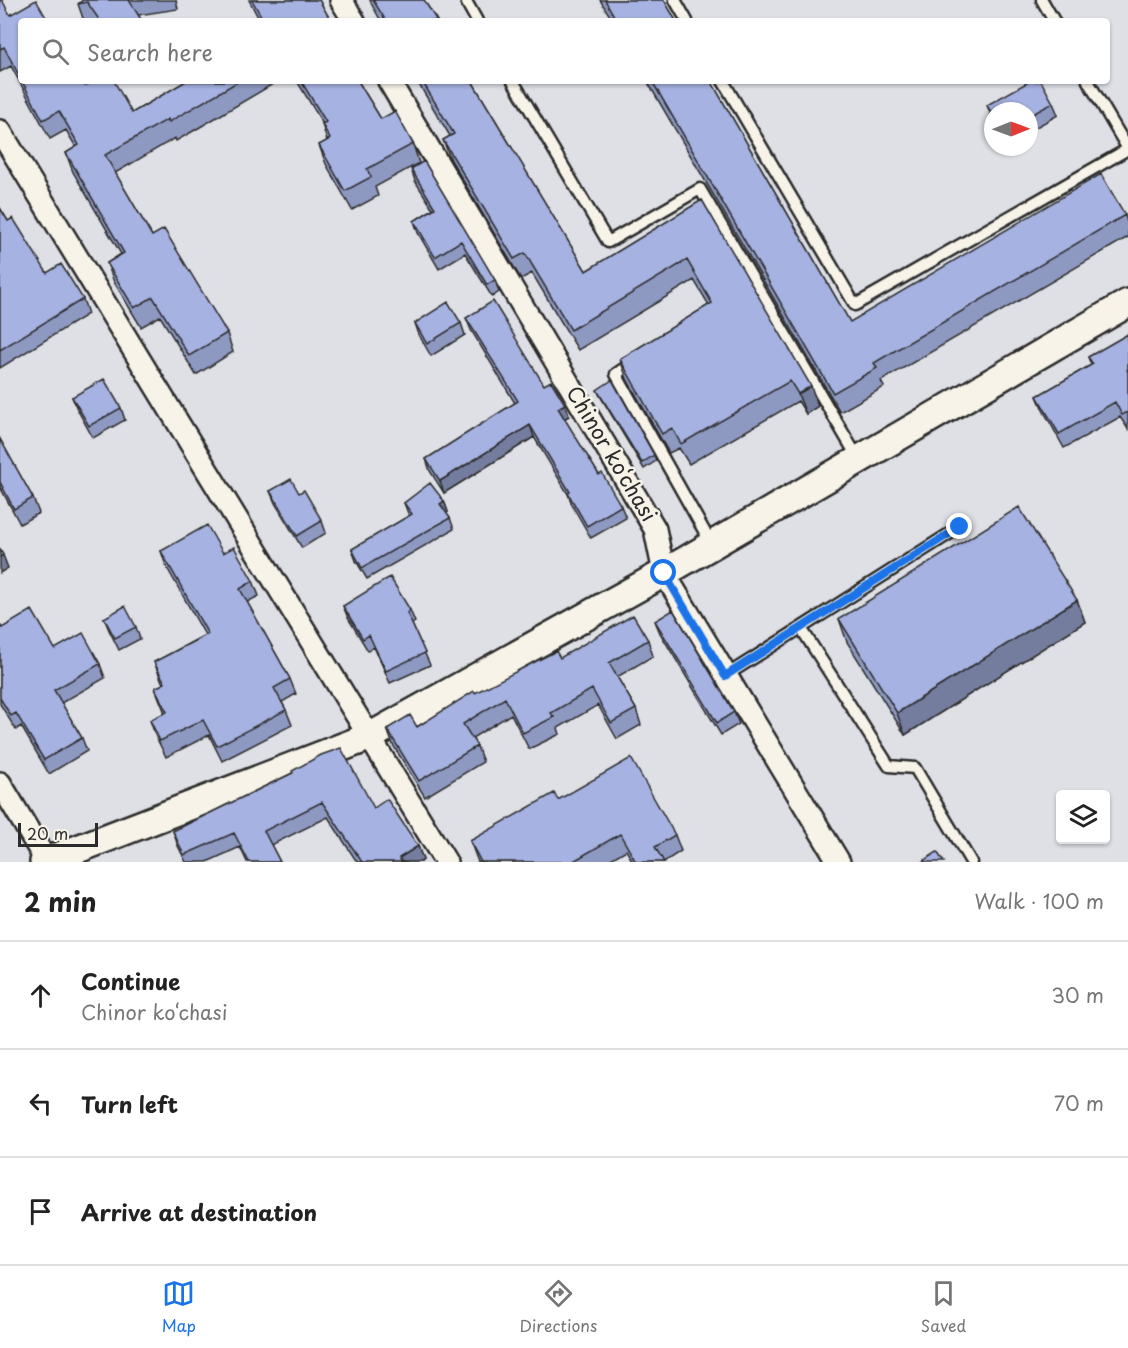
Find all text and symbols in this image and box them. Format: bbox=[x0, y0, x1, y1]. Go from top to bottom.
search box bbox=[18, 18, 1110, 84]
icon: search bbox=[39, 35, 72, 68]
text: Search here bbox=[87, 35, 213, 68]
north arrow bbox=[984, 102, 1038, 156]
street label: Chinor ko‘chasi bbox=[559, 379, 666, 527]
route end bbox=[946, 513, 972, 539]
route start bbox=[650, 559, 676, 585]
map controls bbox=[1056, 790, 1110, 844]
button: layers bbox=[1056, 790, 1110, 844]
scale bar bbox=[18, 820, 98, 848]
text: 20 m bbox=[27, 821, 68, 845]
text: 2 min bbox=[24, 882, 97, 921]
text: Walk · 100 m bbox=[974, 886, 1104, 916]
text: Continue bbox=[81, 964, 180, 997]
icon: ahead bbox=[24, 979, 57, 1012]
text: 30 m bbox=[1051, 980, 1104, 1010]
text: Chinor ko‘chasi bbox=[81, 997, 227, 1027]
icon: left bbox=[24, 1087, 57, 1120]
text: Turn left bbox=[81, 1087, 178, 1120]
text: 70 m bbox=[1054, 1088, 1104, 1118]
icon: arrive bbox=[24, 1195, 57, 1228]
text: Arrive at destination bbox=[81, 1195, 317, 1228]
tab: Map bbox=[162, 1277, 196, 1337]
tab: Directions bbox=[519, 1277, 597, 1337]
tab: Saved bbox=[921, 1277, 966, 1337]

